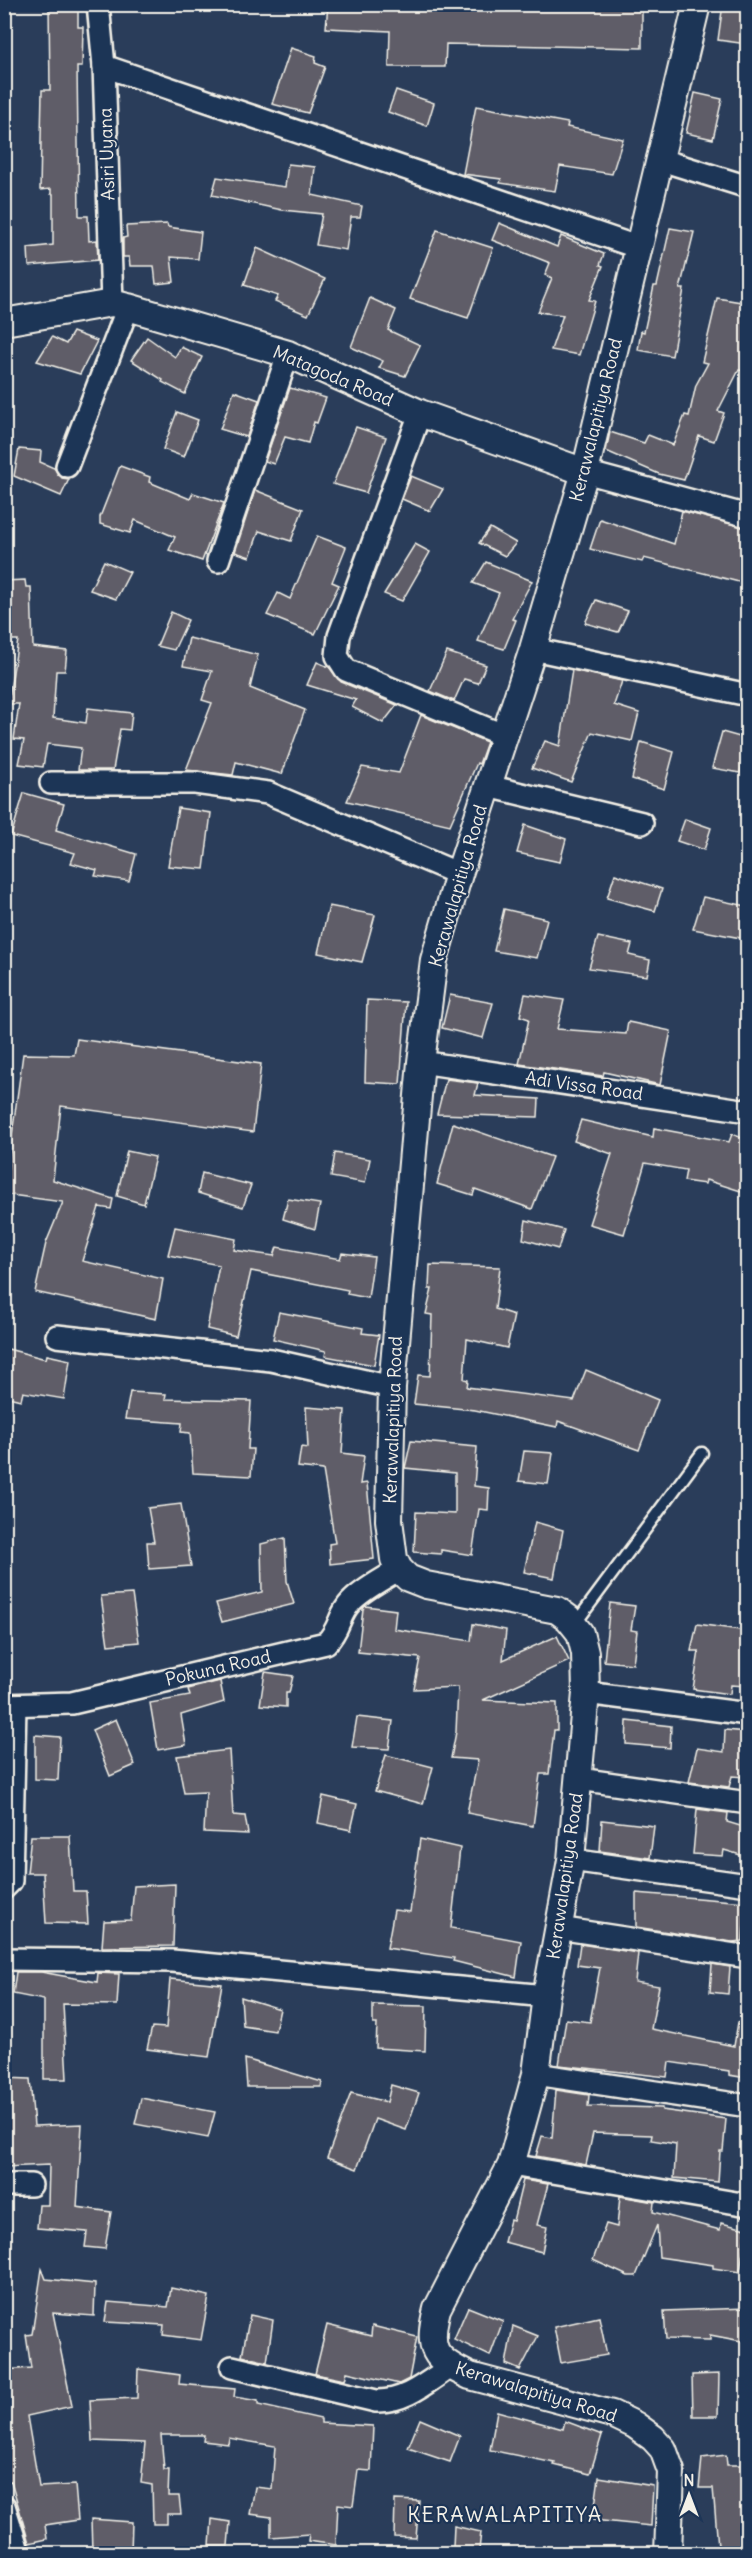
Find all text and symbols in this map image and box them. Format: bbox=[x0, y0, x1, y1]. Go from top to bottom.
street label: Asiri Uyana bbox=[93, 107, 120, 201]
street label: Kerawalapitiya Road bbox=[564, 335, 627, 504]
street label: Matagoda Road bbox=[270, 340, 397, 411]
street label: Kerawalapitiya Road bbox=[423, 802, 492, 970]
street label: Adi Vissa Road bbox=[524, 1066, 645, 1105]
street label: Kerawalapitiya Road bbox=[378, 1335, 407, 1504]
street label: Pokuna Road bbox=[163, 1644, 273, 1691]
street label: Kerawalapitiya Road bbox=[541, 1791, 588, 1961]
street label: Kerawalapitiya Road bbox=[452, 2356, 620, 2427]
north arrow bbox=[659, 2465, 719, 2525]
text: N bbox=[683, 2470, 695, 2490]
district label: KERAWALAPITIYA bbox=[407, 2501, 603, 2528]

